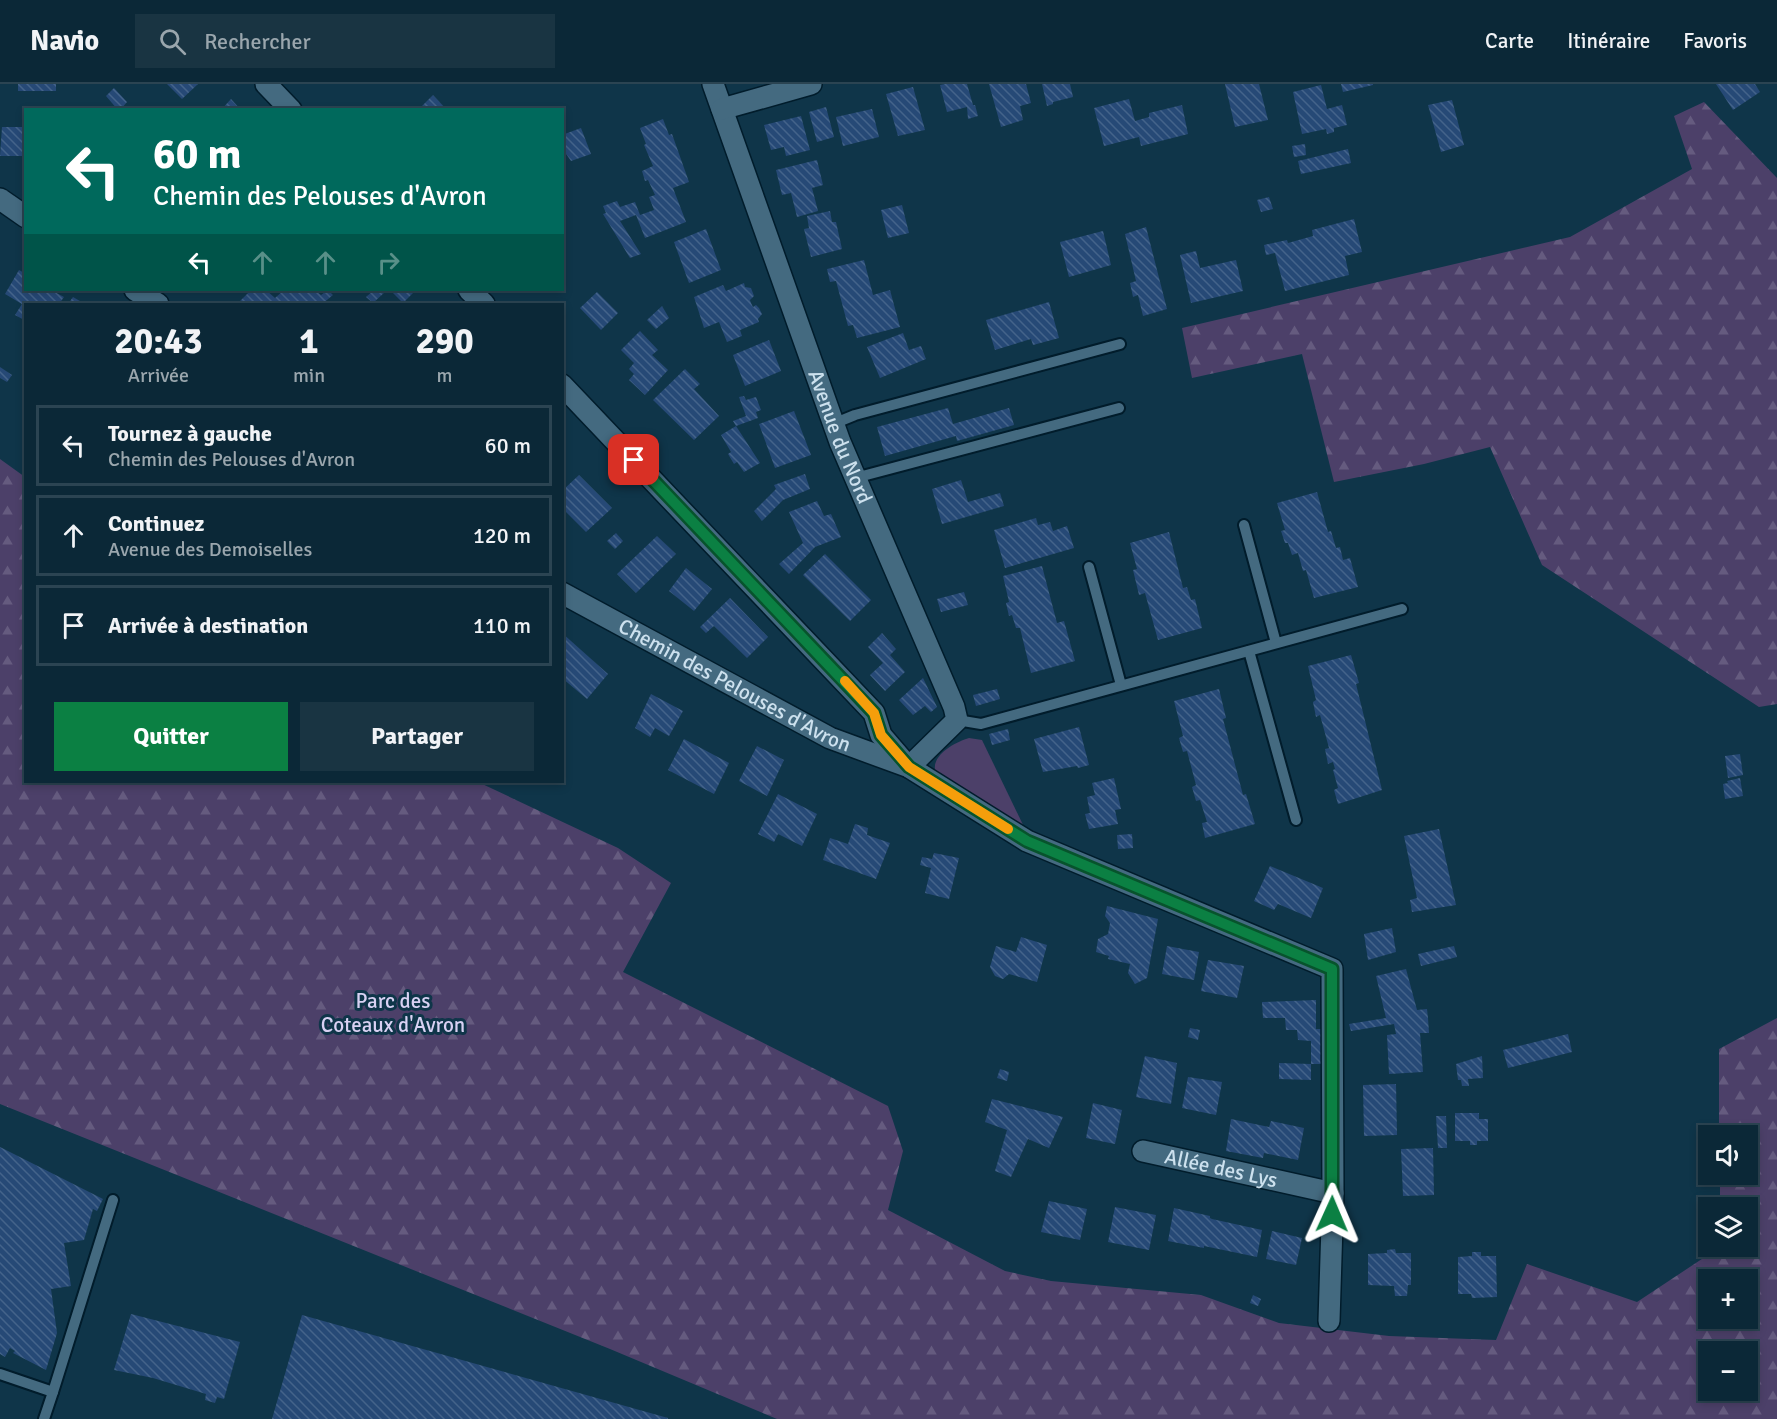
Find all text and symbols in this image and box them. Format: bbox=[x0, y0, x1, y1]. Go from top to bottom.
search box bbox=[135, 14, 555, 68]
text: Navio bbox=[30, 24, 99, 58]
icon: search bbox=[156, 25, 189, 58]
text: Rechercher bbox=[204, 28, 311, 55]
text: Carte bbox=[1485, 28, 1534, 54]
text: Itinéraire bbox=[1567, 28, 1650, 54]
text: Favoris bbox=[1683, 28, 1747, 54]
text: 60 m bbox=[153, 129, 242, 180]
icon: left bbox=[54, 132, 132, 210]
text: Chemin des Pelouses d'Avron bbox=[153, 180, 487, 213]
icon: left bbox=[183, 246, 216, 279]
icon: ahead bbox=[246, 246, 279, 279]
icon: ahead bbox=[309, 246, 342, 279]
icon: right bbox=[372, 246, 405, 279]
text: 20:43 bbox=[114, 319, 203, 364]
text: 1 bbox=[299, 319, 319, 364]
text: 290 bbox=[415, 319, 474, 364]
text: Arrivée bbox=[128, 363, 189, 388]
text: min bbox=[293, 363, 325, 388]
text: m bbox=[437, 363, 453, 388]
street label: Avenue du Nord bbox=[802, 366, 878, 508]
text: Tournez à gauche bbox=[108, 420, 272, 447]
icon: left bbox=[57, 429, 90, 462]
text: 60 m bbox=[485, 432, 531, 459]
pin bbox=[608, 434, 659, 485]
icon: arrive bbox=[617, 443, 650, 476]
text: Chemin des Pelouses d'Avron bbox=[108, 447, 355, 472]
text: Continuez bbox=[108, 510, 204, 537]
icon: ahead bbox=[57, 519, 90, 552]
text: 120 m bbox=[473, 522, 531, 549]
text: Avenue des Demoiselles bbox=[108, 537, 312, 562]
icon: arrive bbox=[57, 609, 90, 642]
text: Arrivée à destination bbox=[108, 612, 308, 639]
text: 110 m bbox=[473, 612, 531, 639]
street label: Chemin des Pelouses d'Avron bbox=[614, 613, 854, 757]
button: Quitter bbox=[54, 702, 288, 771]
button: Partager bbox=[300, 702, 534, 771]
park label: Parc des Coteaux d'Avron bbox=[321, 988, 465, 1038]
map controls bbox=[1698, 1125, 1758, 1401]
button: sound bbox=[1698, 1125, 1758, 1185]
street label: Allée des Lys bbox=[1162, 1143, 1280, 1193]
position arrow bbox=[1300, 1182, 1364, 1246]
button: layers bbox=[1698, 1197, 1758, 1257]
button: + bbox=[1698, 1269, 1758, 1329]
button: − bbox=[1698, 1341, 1758, 1401]

